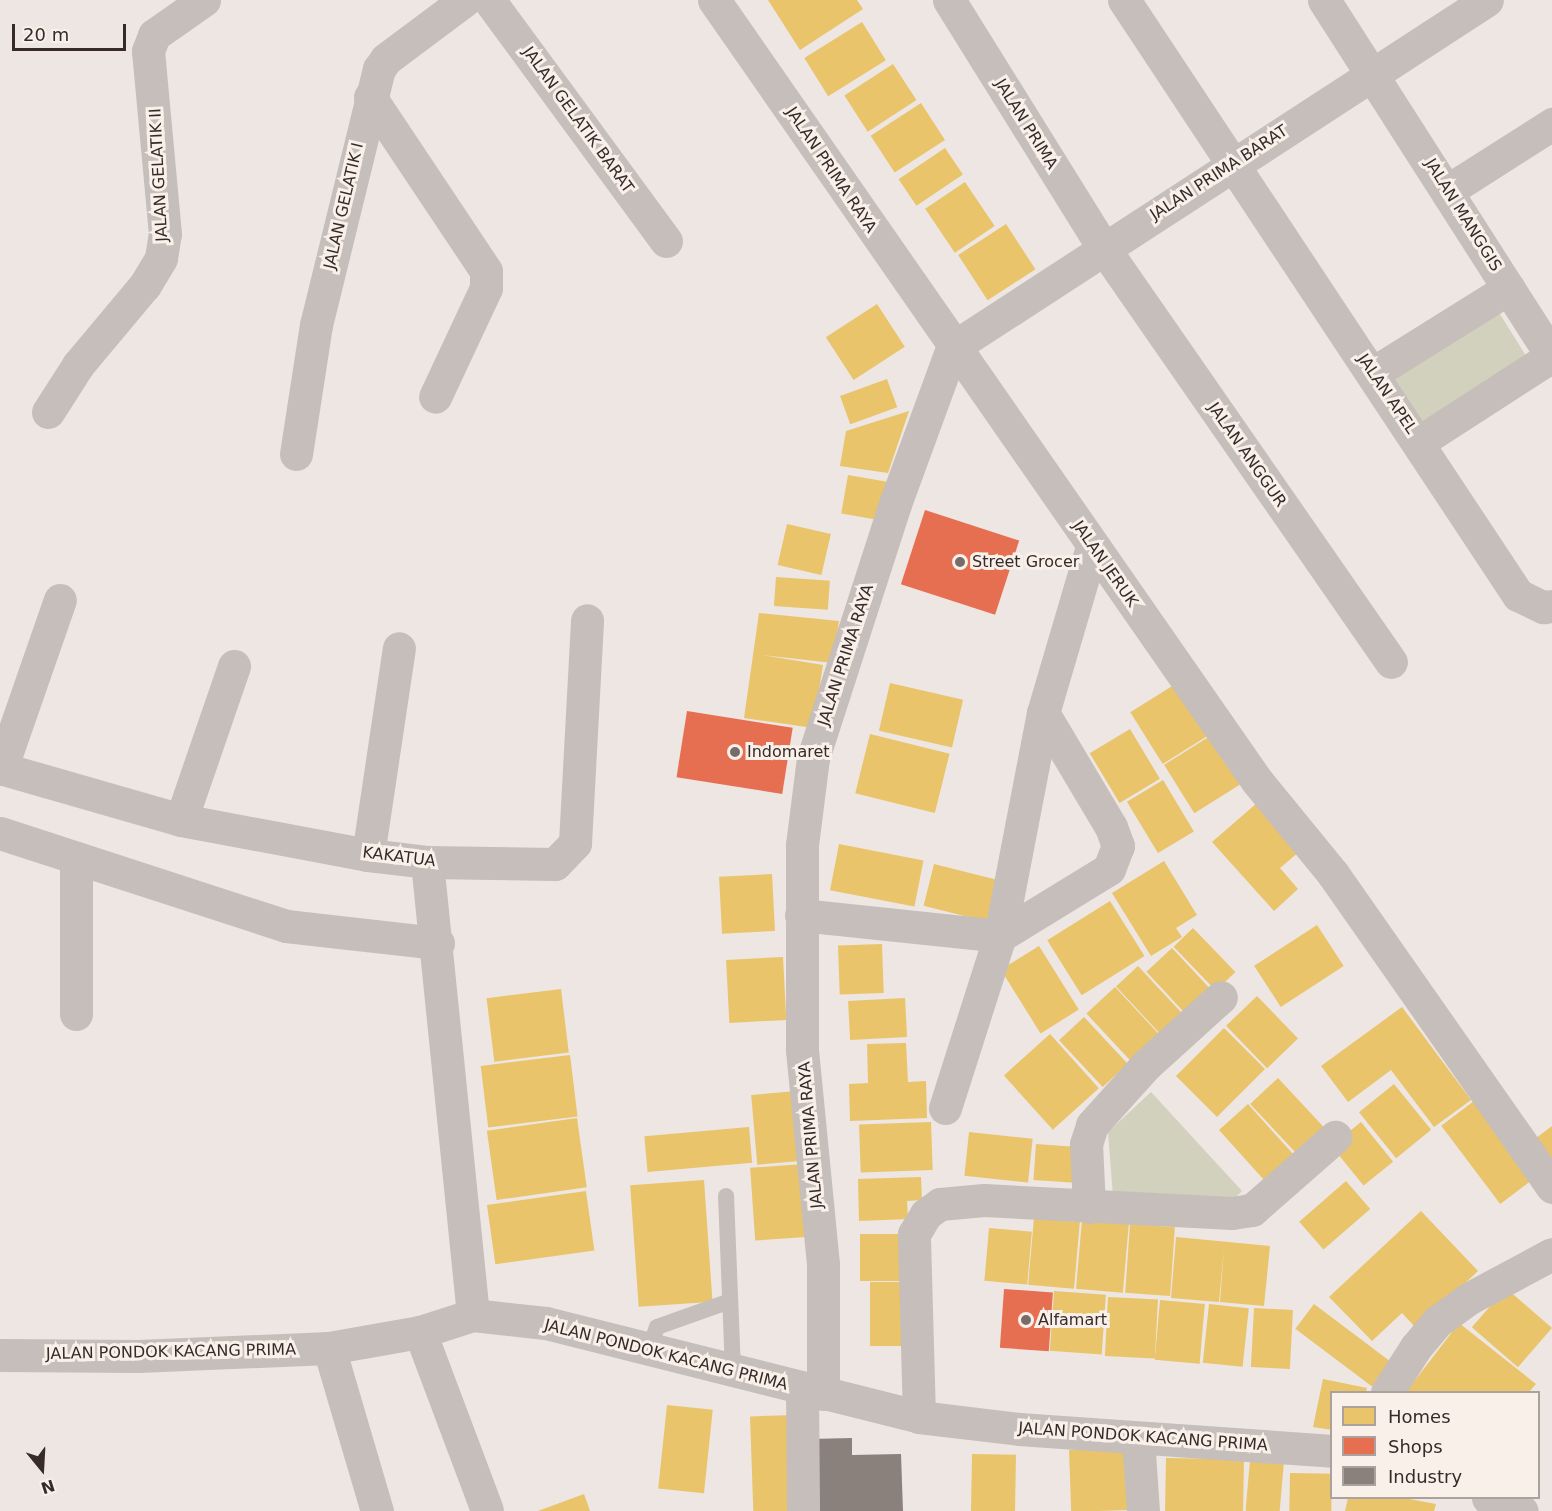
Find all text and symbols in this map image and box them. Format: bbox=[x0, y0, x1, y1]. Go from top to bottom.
scale bar bbox=[15, 12, 129, 50]
text: 20 m bbox=[23, 24, 69, 45]
street label: JALAN GELATIK BARAT bbox=[518, 43, 638, 197]
street label: JALAN PRIMA bbox=[991, 75, 1061, 173]
street label: JALAN PRIMA RAYA bbox=[782, 103, 880, 237]
street label: JALAN GELATIK II bbox=[146, 108, 172, 242]
street label: JALAN PRIMA BARAT bbox=[1147, 121, 1291, 225]
street label: JALAN GELATIK I bbox=[320, 141, 368, 271]
street label: JALAN MANGGIS bbox=[1421, 155, 1505, 275]
street label: JALAN APEL bbox=[1353, 350, 1421, 438]
street label: JALAN ANGGUR bbox=[1204, 399, 1290, 511]
street label: JALAN JERUK bbox=[1068, 517, 1142, 611]
place label: Street Grocer bbox=[972, 552, 1079, 572]
marker: Street Grocer bbox=[953, 555, 967, 569]
street label: JALAN PRIMA RAYA bbox=[814, 582, 878, 728]
place label: Indomaret bbox=[747, 742, 830, 762]
marker: Indomaret bbox=[728, 745, 742, 759]
street label: KAKATUA bbox=[361, 843, 437, 871]
street label: JALAN PRIMA RAYA bbox=[795, 1061, 827, 1209]
place label: Alfamart bbox=[1038, 1310, 1107, 1330]
marker: Alfamart bbox=[1019, 1313, 1033, 1327]
street label: JALAN PONDOK KACANG PRIMA bbox=[542, 1315, 790, 1395]
street label: JALAN PONDOK KACANG PRIMA bbox=[46, 1340, 296, 1364]
legend bbox=[1330, 1391, 1540, 1499]
text: Homes bbox=[1388, 1406, 1451, 1427]
street label: JALAN PONDOK KACANG PRIMA bbox=[1018, 1419, 1268, 1455]
text: Shops bbox=[1388, 1436, 1443, 1457]
north arrow bbox=[12, 1439, 72, 1499]
text: Industry bbox=[1388, 1466, 1462, 1487]
text: N bbox=[38, 1475, 57, 1498]

